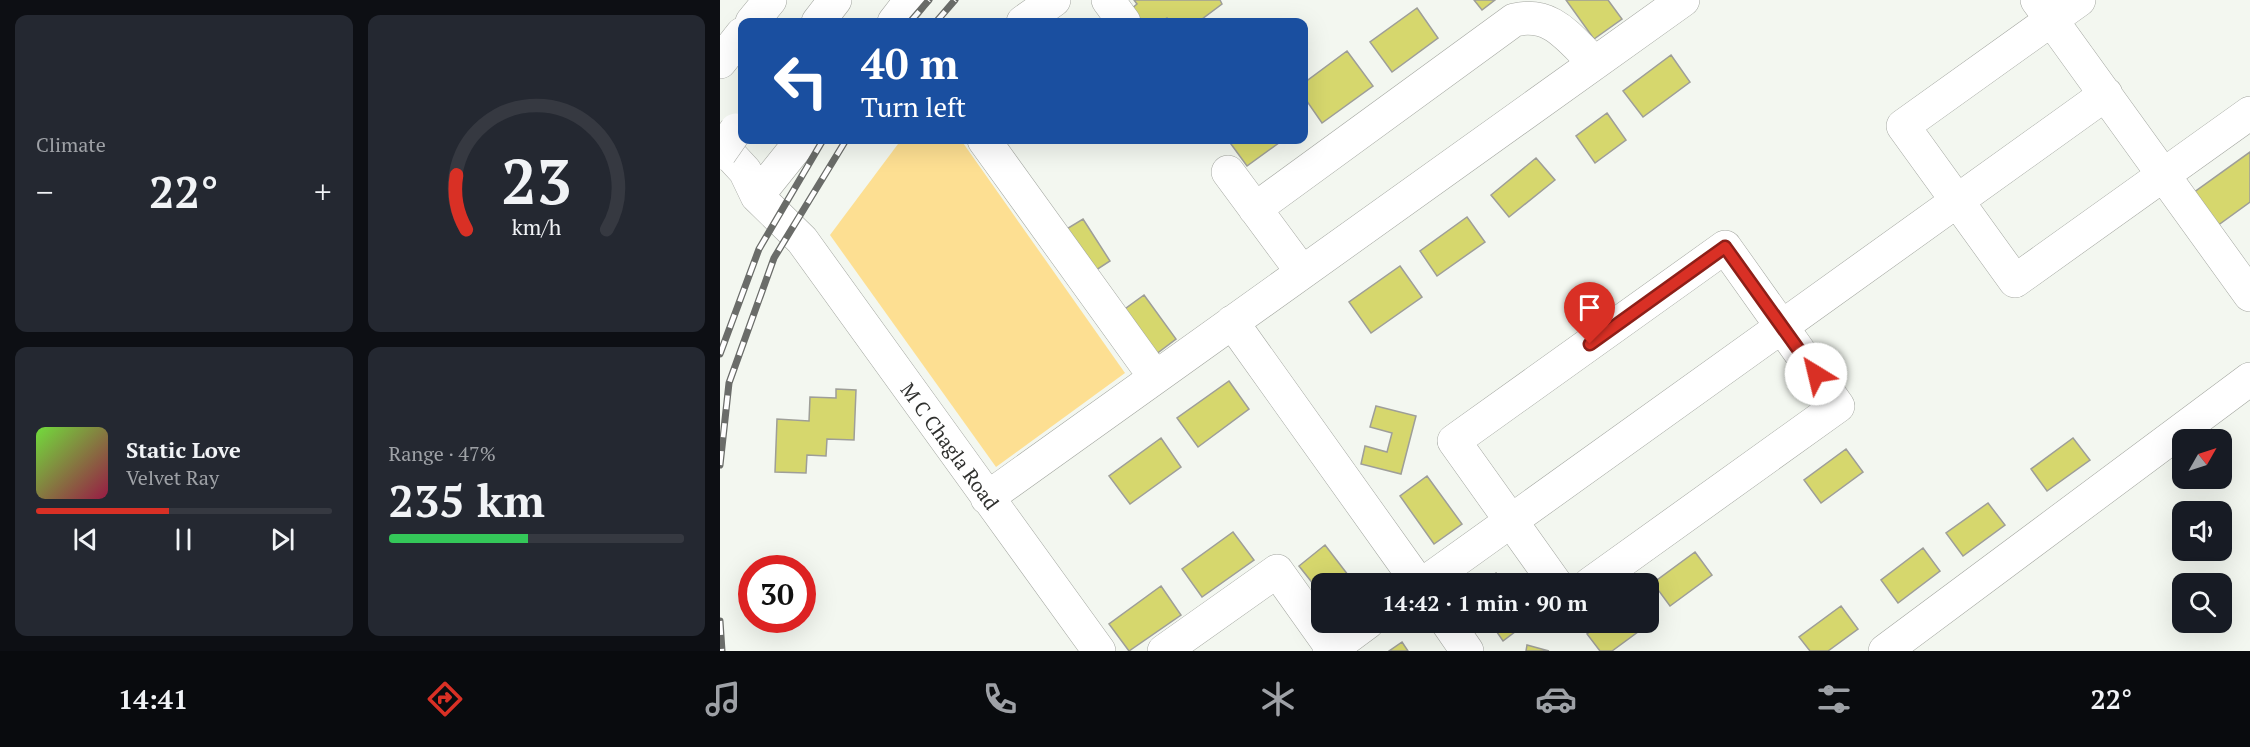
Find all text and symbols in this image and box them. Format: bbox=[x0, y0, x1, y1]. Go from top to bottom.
text: 40 m bbox=[861, 35, 959, 91]
icon: left bbox=[762, 42, 840, 120]
text: Turn left bbox=[861, 89, 966, 125]
text: Climate bbox=[36, 131, 106, 158]
text: 23 bbox=[501, 139, 572, 222]
text: 22° bbox=[149, 161, 218, 221]
text: − bbox=[36, 170, 54, 213]
text: + bbox=[314, 170, 332, 213]
text: km/h bbox=[511, 214, 561, 242]
pin bbox=[1564, 282, 1615, 344]
icon: arrive bbox=[1573, 291, 1606, 324]
position arrow bbox=[1784, 342, 1848, 406]
street label: M C Chagla Road bbox=[895, 377, 1005, 515]
north arrow bbox=[2172, 429, 2232, 489]
map controls bbox=[2172, 429, 2232, 633]
text: Static Love bbox=[126, 435, 241, 464]
text: Range · 47% bbox=[389, 440, 496, 467]
text: Velvet Ray bbox=[126, 464, 219, 491]
text: 235 km bbox=[389, 470, 545, 530]
button: sound bbox=[2172, 501, 2232, 561]
icon: previous bbox=[69, 523, 102, 556]
icon: pause bbox=[167, 523, 200, 556]
icon: next bbox=[266, 523, 299, 556]
speed limit sign: 30 bbox=[738, 555, 816, 633]
button: search bbox=[2172, 573, 2232, 633]
text: 14:42 · 1 min · 90 m bbox=[1382, 588, 1588, 617]
icon: directions bbox=[424, 678, 466, 720]
icon: music bbox=[702, 678, 744, 720]
icon: phone bbox=[979, 678, 1021, 720]
icon: climate bbox=[1257, 678, 1299, 720]
icon: car bbox=[1535, 678, 1577, 720]
icon: filters bbox=[1813, 678, 1855, 720]
text: 14:41 bbox=[118, 681, 188, 717]
text: 22° bbox=[2090, 681, 2132, 717]

